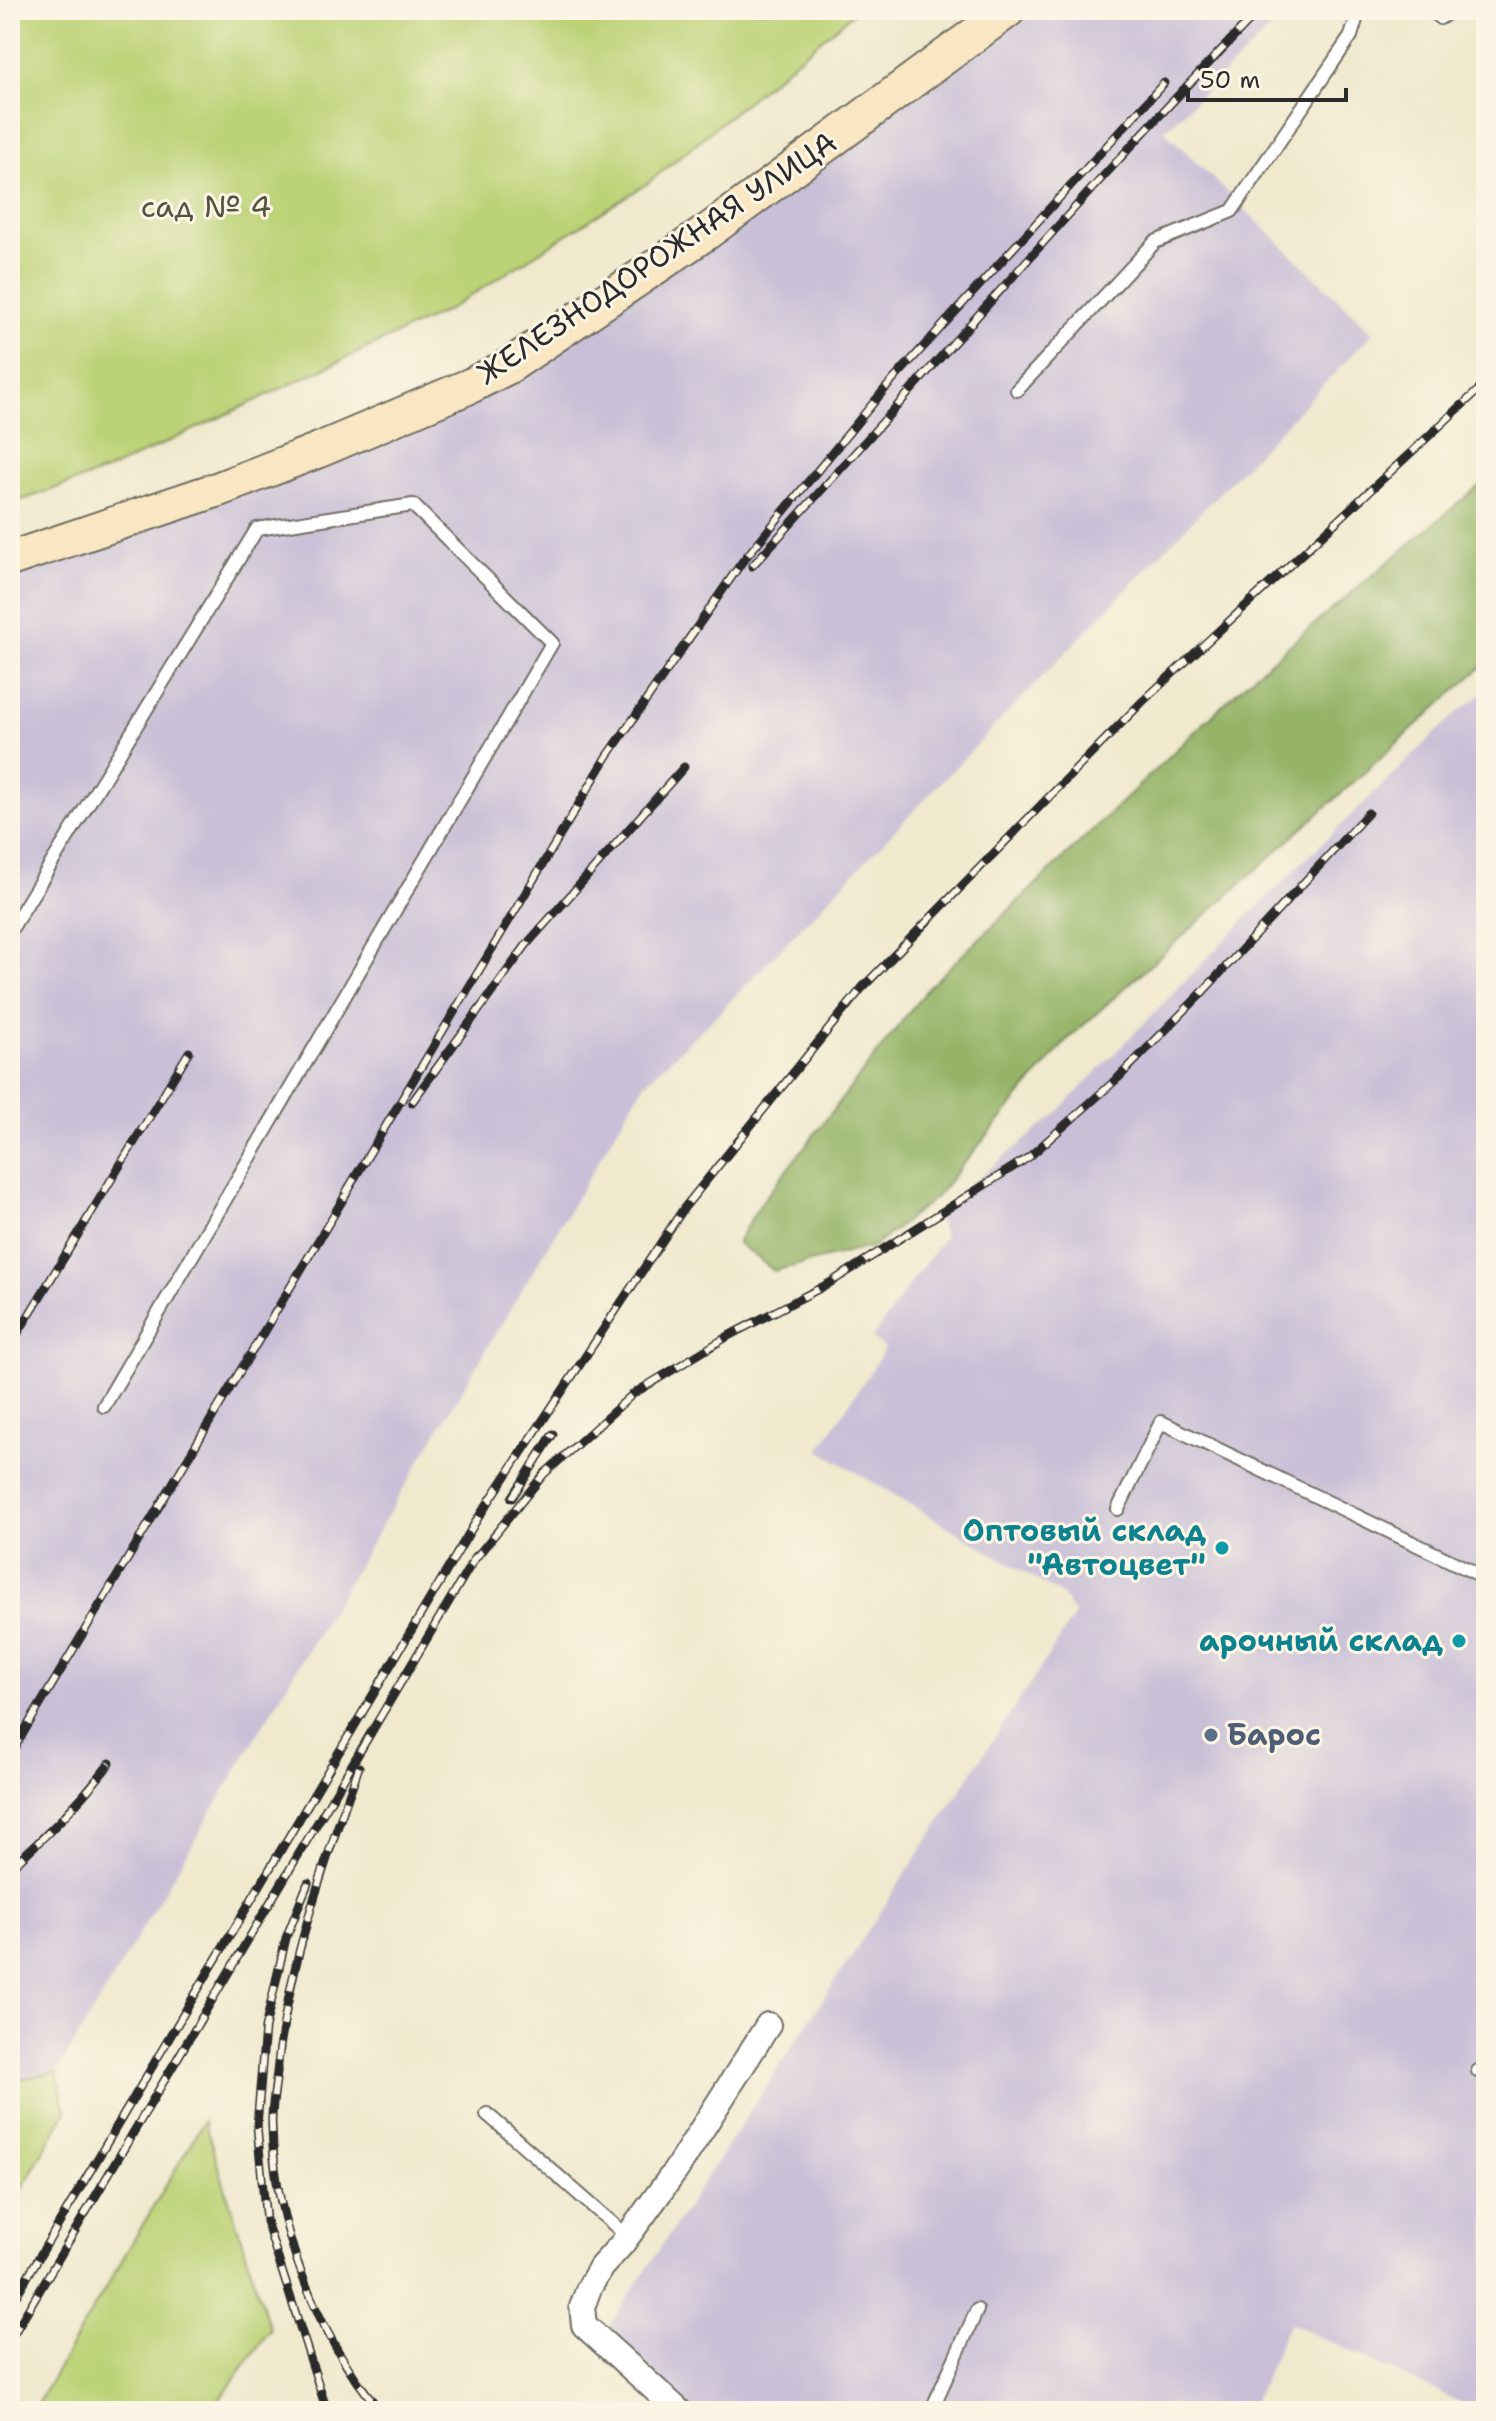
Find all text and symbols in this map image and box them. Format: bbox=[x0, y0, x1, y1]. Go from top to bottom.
scale bar bbox=[1188, 52, 1346, 102]
text: 50 m bbox=[1200, 64, 1260, 96]
street label: ЖЕЛЕЗНОДОРОЖНАЯ УЛИЦА bbox=[469, 122, 845, 394]
park label: сад № 4 bbox=[141, 186, 271, 227]
place label: Оптовый склад "Автоцвет" bbox=[963, 1510, 1206, 1585]
marker: Оптовый склад "Автоцвет" bbox=[1213, 1539, 1231, 1557]
place label: арочный склад bbox=[1199, 1620, 1443, 1661]
marker: арочный склад bbox=[1450, 1632, 1468, 1650]
place label: Барос bbox=[1227, 1714, 1321, 1755]
marker: Барос bbox=[1202, 1726, 1220, 1744]

